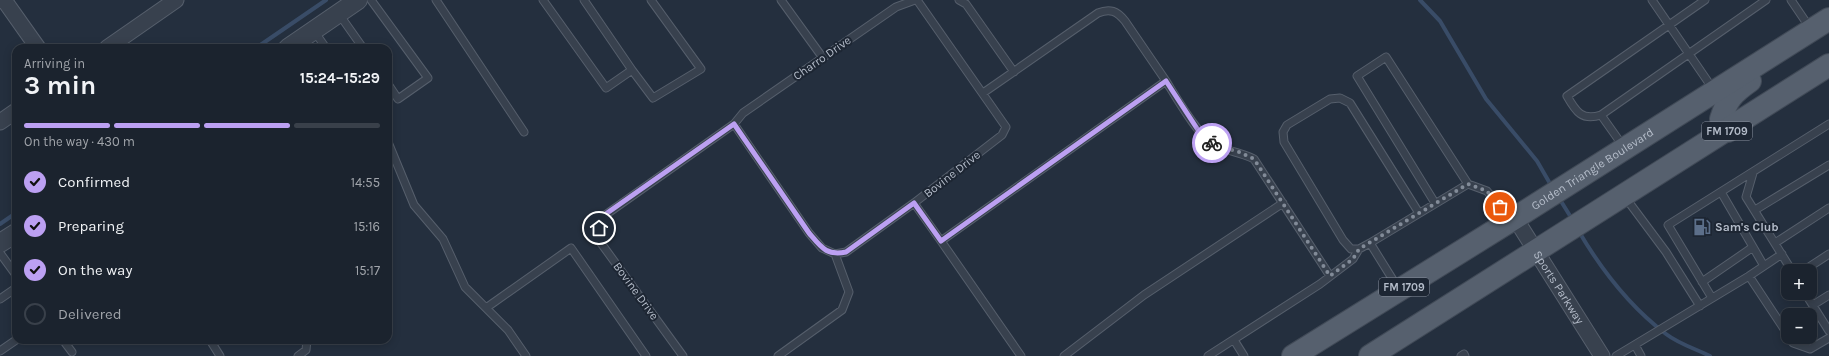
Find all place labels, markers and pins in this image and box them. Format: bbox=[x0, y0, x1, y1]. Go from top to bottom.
pin bbox=[1483, 190, 1517, 224]
pin bbox=[582, 211, 616, 245]
fuel station icon: Sam's Club bbox=[1692, 217, 1712, 237]
place label: Sam's Club bbox=[1715, 220, 1779, 234]

